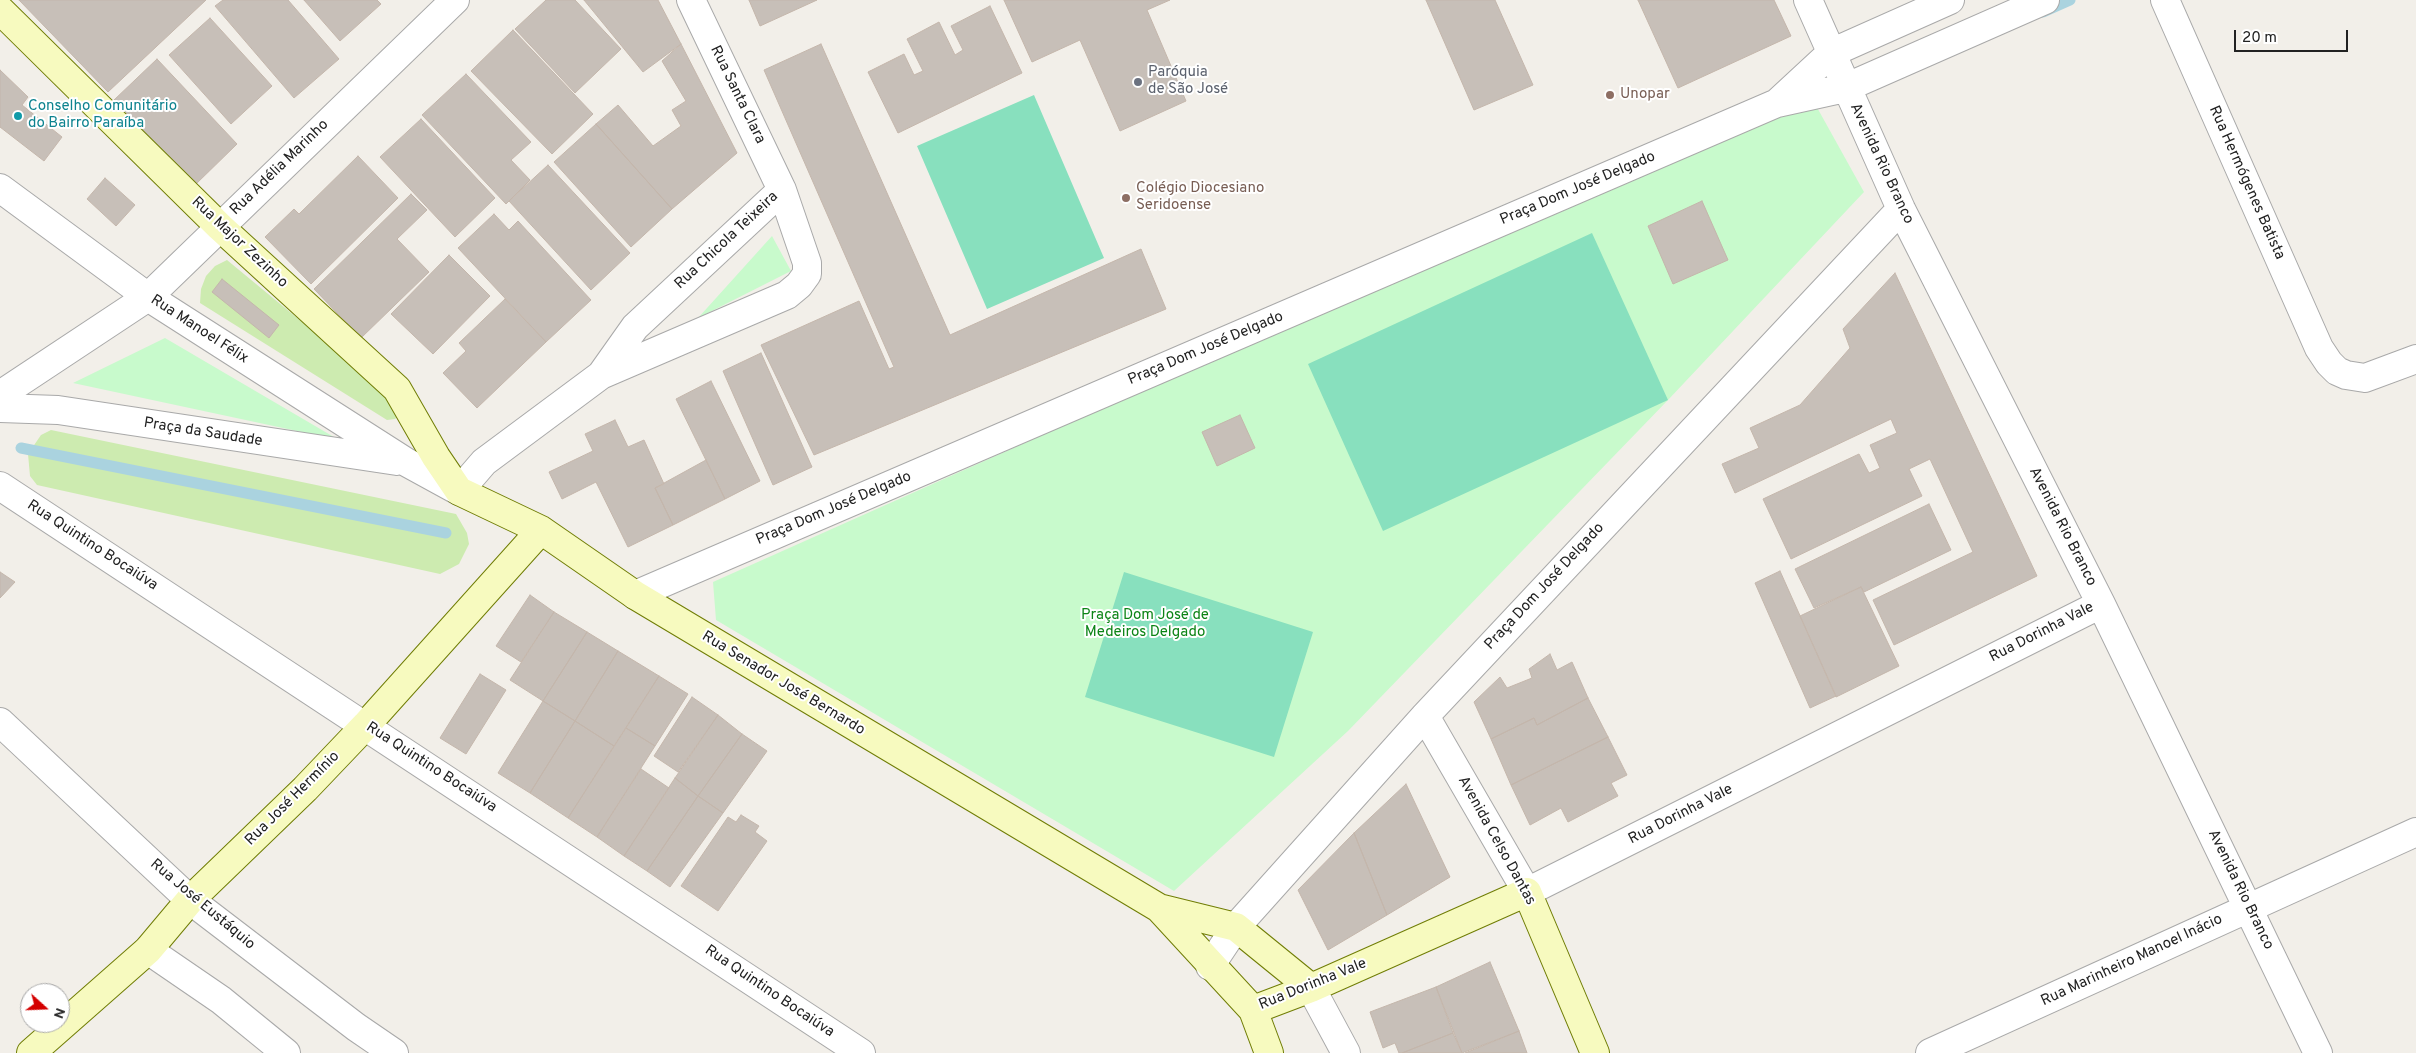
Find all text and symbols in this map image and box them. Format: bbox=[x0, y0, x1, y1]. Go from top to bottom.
scale bar bbox=[2236, 20, 2350, 52]
text: 20 m bbox=[2242, 29, 2277, 48]
street label: Rua Santa Clara bbox=[705, 43, 769, 147]
place label: Paróquia de São José bbox=[1148, 64, 1228, 99]
marker: Paróquia de São José bbox=[1132, 76, 1144, 88]
place label: Unopar bbox=[1620, 86, 1670, 104]
marker: Unopar bbox=[1604, 89, 1616, 101]
place label: Conselho Comunitário do Bairro Paraíba bbox=[28, 98, 177, 133]
street label: Avenida Rio Branco bbox=[1845, 101, 1917, 227]
street label: Rua Hermógenes Batista bbox=[2204, 103, 2288, 263]
marker: Conselho Comunitário do Bairro Paraíba bbox=[12, 110, 24, 122]
street label: Rua Adélia Marinho bbox=[227, 116, 333, 220]
street label: Praça Dom José Delgado bbox=[1498, 148, 1658, 230]
place label: Colégio Diocesiano Seridoense bbox=[1136, 180, 1264, 215]
street label: Rua Chicola Teixeira bbox=[672, 188, 782, 294]
marker: Colégio Diocesiano Seridoense bbox=[1120, 192, 1132, 204]
street label: Rua Major Zezinho bbox=[187, 194, 291, 292]
street label: Rua Manoel Félix bbox=[147, 292, 251, 368]
street label: Praça Dom José Delgado bbox=[1126, 308, 1286, 390]
street label: Praça da Saudade bbox=[142, 415, 264, 451]
street label: Avenida Rio Branco bbox=[2024, 464, 2100, 590]
street label: Praça Dom José Delgado bbox=[754, 468, 914, 550]
street label: Rua Quintino Bocaiúva bbox=[23, 497, 161, 595]
street label: Praça Dom José Delgado bbox=[1482, 520, 1608, 654]
street label: Rua Dorinha Vale bbox=[1987, 599, 2097, 667]
park label: Praça Dom José de Medeiros Delgado bbox=[1081, 607, 1209, 642]
street label: Rua Senador José Bernardo bbox=[698, 628, 868, 740]
street label: Rua Quintino Bocaiúva bbox=[362, 719, 500, 817]
street label: Rua José Hermínio bbox=[242, 748, 344, 850]
street label: Avenida Celso Dantas bbox=[1453, 773, 1539, 909]
street label: Rua Dorinha Vale bbox=[1626, 781, 1736, 849]
street label: Avenida Rio Branco bbox=[2203, 827, 2277, 953]
street label: Rua José Eustáquio bbox=[146, 856, 258, 954]
street label: Rua Marinheiro Manoel Inácio bbox=[2038, 911, 2226, 1011]
street label: Rua Quintino Bocaiúva bbox=[701, 942, 837, 1042]
street label: Rua Dorinha Vale bbox=[1256, 955, 1370, 1015]
north arrow bbox=[20, 983, 70, 1033]
text: N bbox=[49, 1005, 68, 1021]

